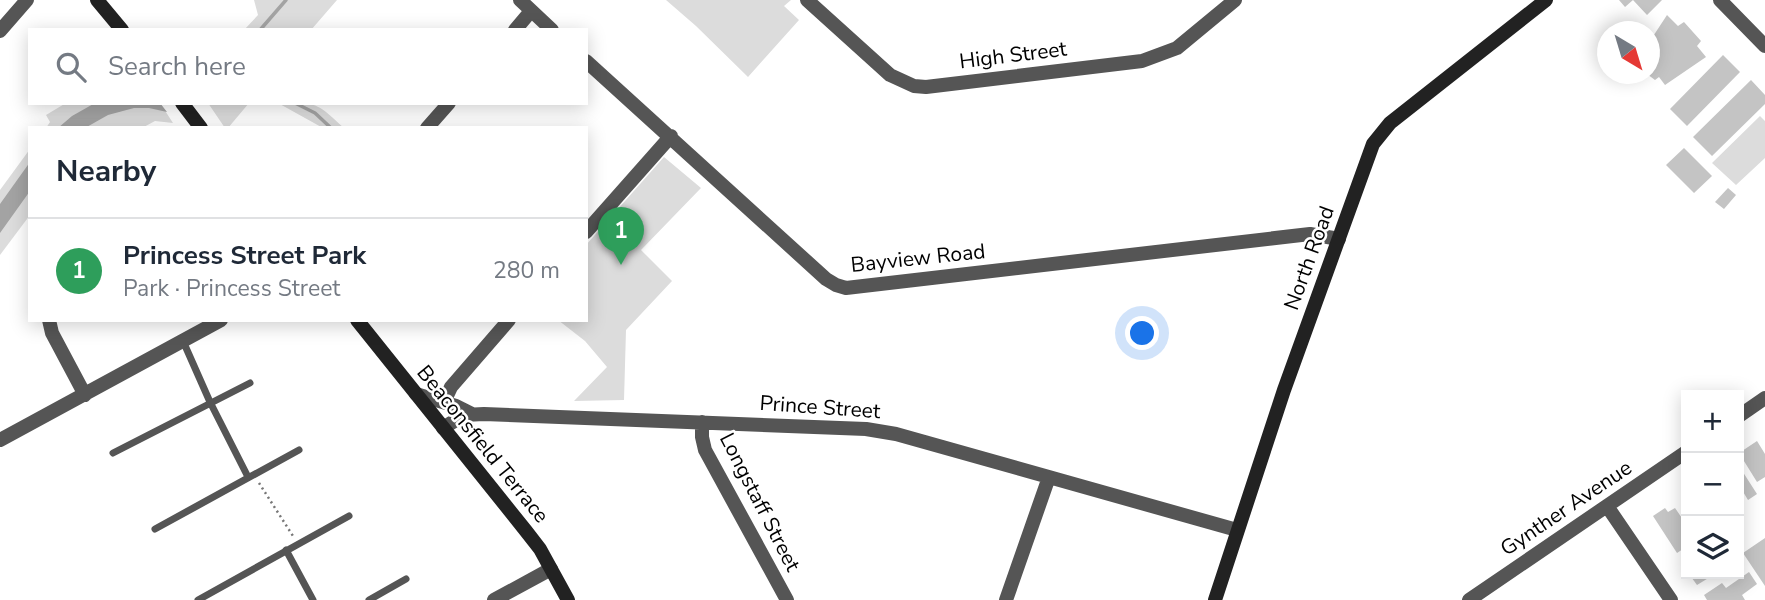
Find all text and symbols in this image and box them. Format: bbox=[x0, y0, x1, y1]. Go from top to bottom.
north arrow bbox=[1597, 21, 1660, 84]
search box bbox=[28, 28, 588, 105]
street label: High Street bbox=[958, 34, 1069, 75]
icon: search bbox=[52, 48, 90, 86]
text: Search here bbox=[108, 49, 246, 84]
text: Nearby bbox=[56, 151, 156, 192]
street label: North Road bbox=[1277, 202, 1341, 314]
pin: 1 bbox=[598, 207, 644, 265]
street label: Bayview Road bbox=[849, 237, 987, 279]
text: Princess Street Park bbox=[123, 238, 366, 273]
text: 1 bbox=[72, 255, 86, 286]
text: 280 m bbox=[493, 255, 560, 286]
text: Park · Princess Street bbox=[123, 273, 340, 304]
your location bbox=[1125, 316, 1159, 350]
street label: Beaconsfield Terrace bbox=[411, 359, 555, 529]
street label: Prince Street bbox=[759, 389, 882, 425]
map controls bbox=[1681, 390, 1744, 579]
button: + bbox=[1681, 390, 1744, 453]
street label: Longstaff Street bbox=[713, 428, 807, 577]
button: − bbox=[1681, 453, 1744, 516]
street label: Gynther Avenue bbox=[1495, 454, 1637, 562]
button: layers bbox=[1681, 516, 1744, 579]

